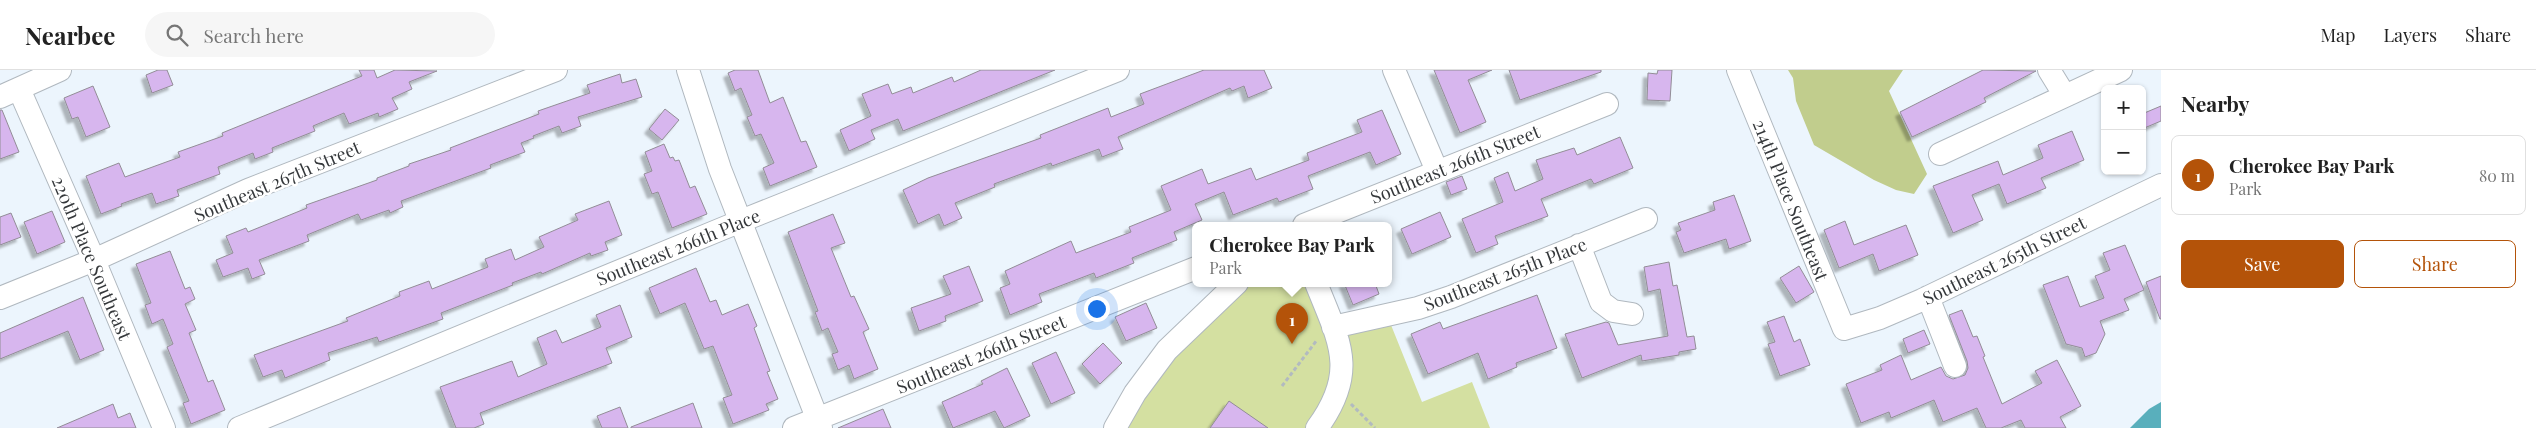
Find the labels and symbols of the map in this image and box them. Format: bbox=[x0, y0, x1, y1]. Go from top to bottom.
street label: 214th Place Southeast bbox=[1748, 116, 1835, 285]
street label: Southeast 266th Street bbox=[1367, 119, 1544, 209]
street label: Southeast 267th Street bbox=[190, 135, 364, 227]
street label: 220th Place Southeast bbox=[47, 172, 138, 344]
street label: Southeast 266th Place bbox=[593, 203, 763, 291]
street label: Southeast 265th Street bbox=[1918, 210, 2090, 310]
street label: Southeast 265th Place bbox=[1420, 232, 1590, 316]
your location bbox=[1084, 296, 1110, 322]
pin: 1 bbox=[1276, 303, 1308, 344]
street label: Southeast 266th Street bbox=[893, 309, 1070, 399]

